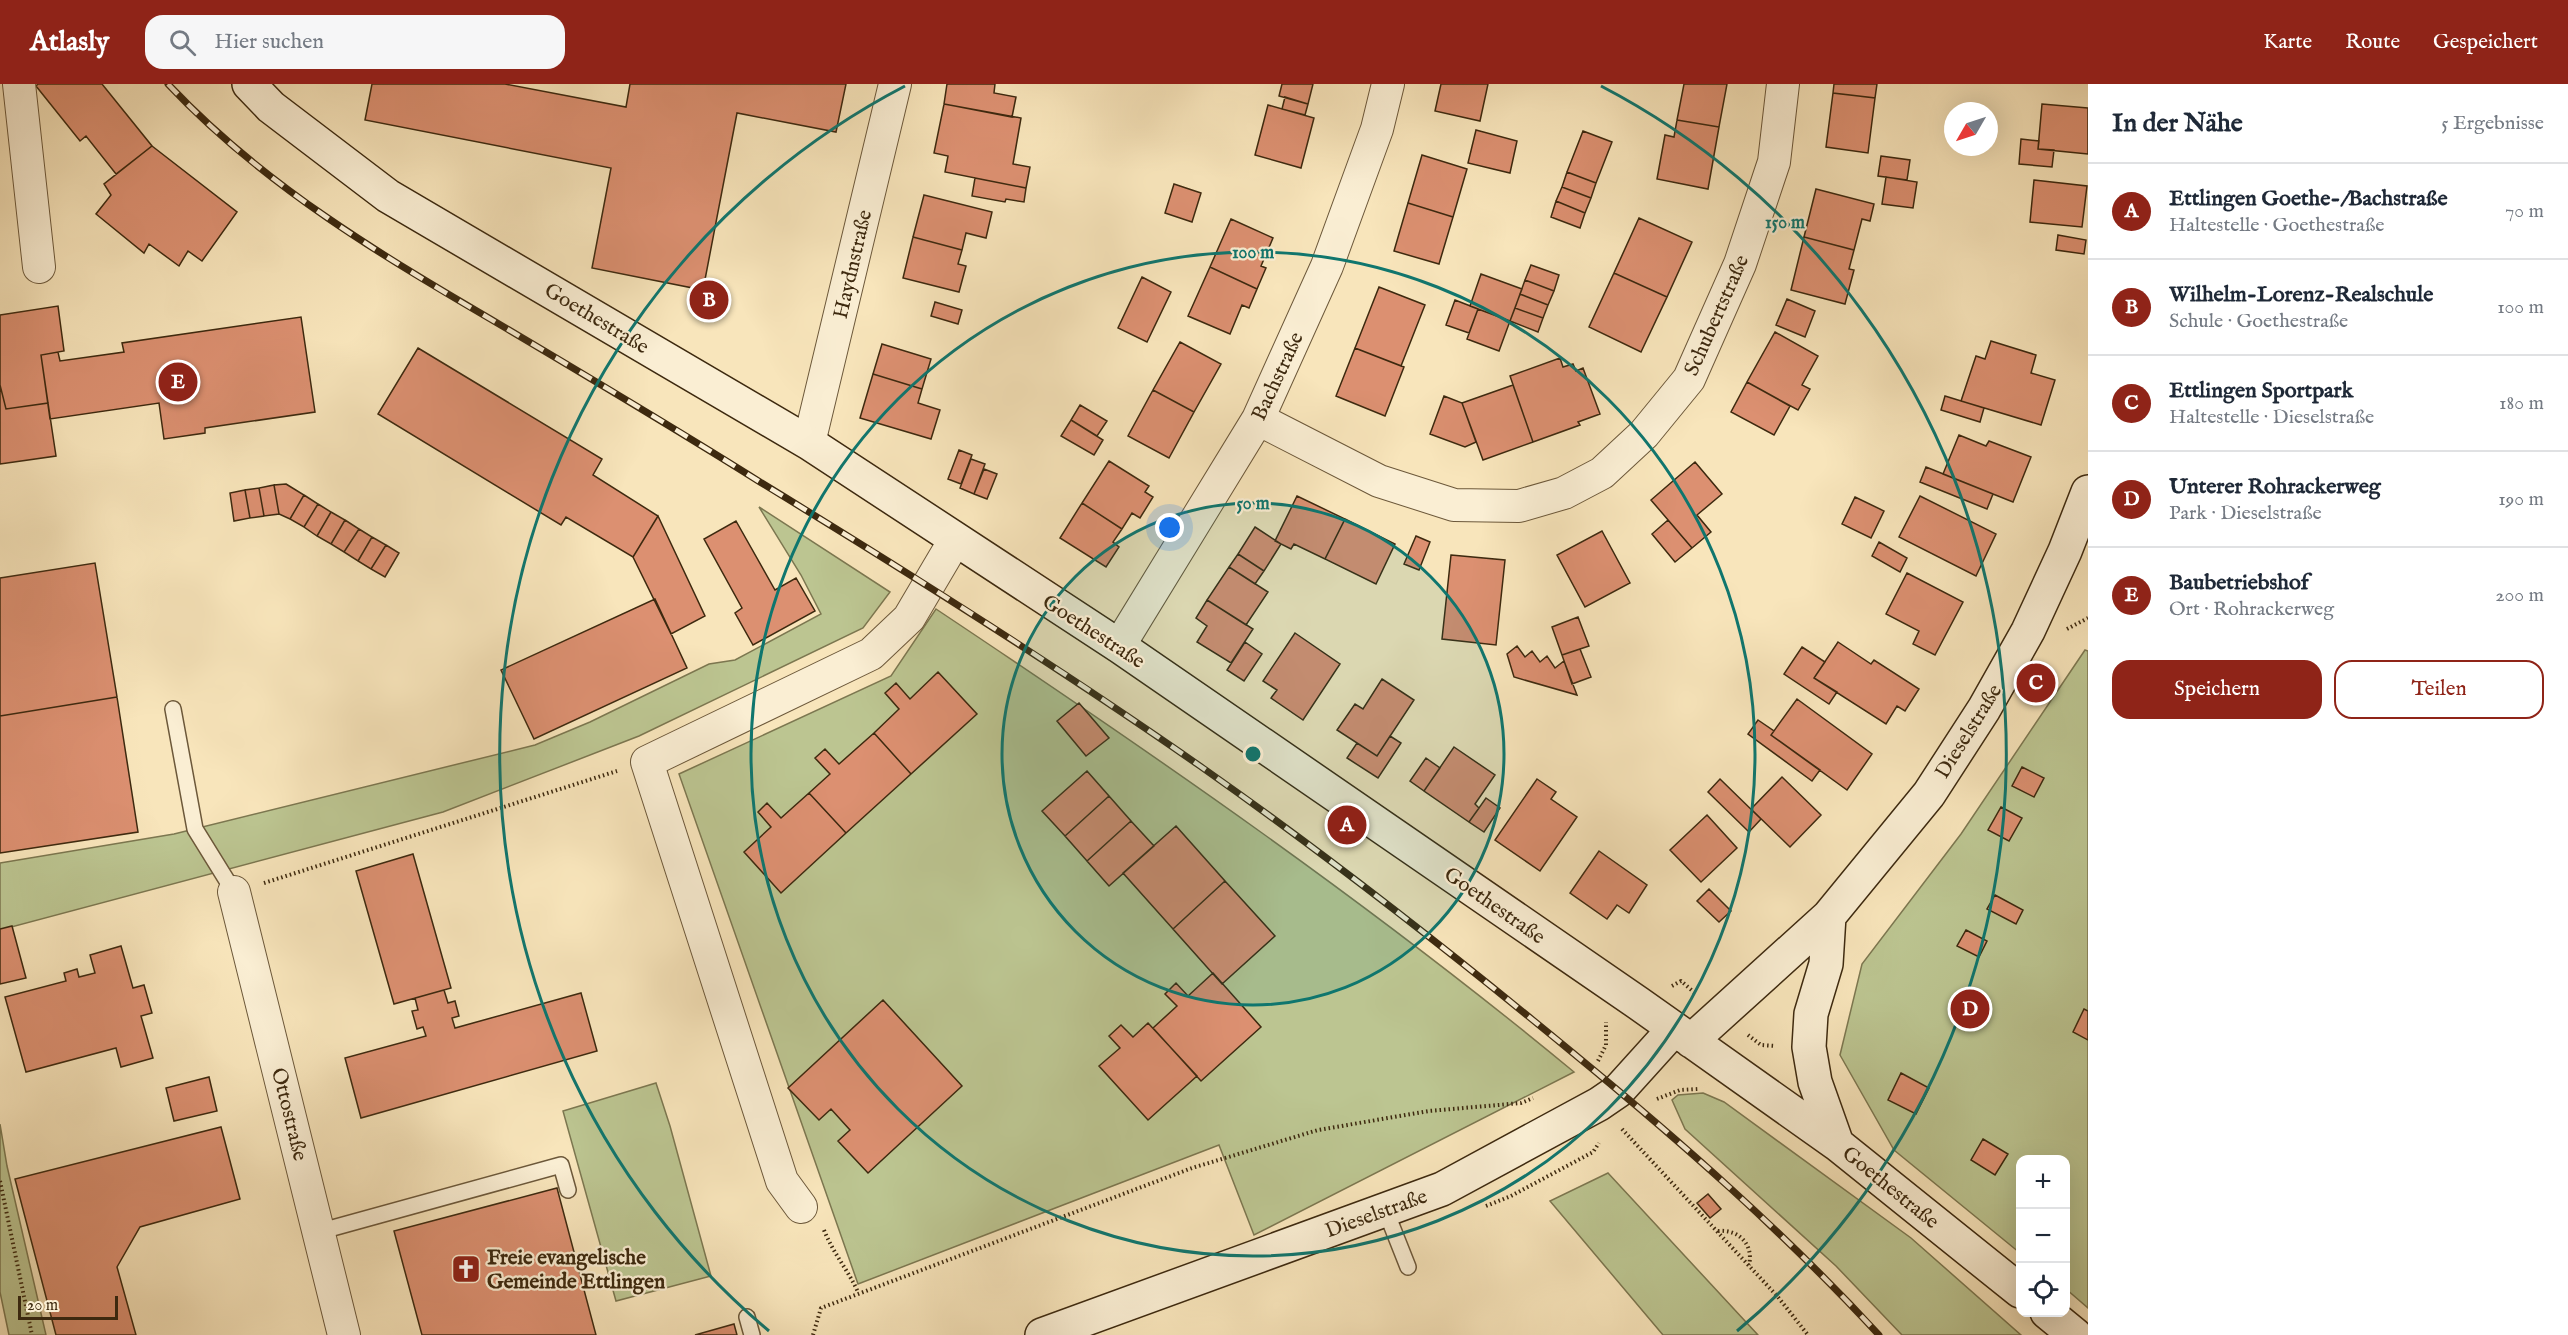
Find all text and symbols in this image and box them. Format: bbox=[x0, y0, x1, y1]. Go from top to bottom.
search box bbox=[145, 15, 565, 69]
text: Atlasly bbox=[30, 25, 109, 60]
icon: search bbox=[166, 26, 199, 59]
text: Hier suchen bbox=[214, 28, 324, 56]
text: Karte bbox=[2263, 29, 2312, 56]
text: Route bbox=[2345, 29, 2400, 56]
text: Gespeichert bbox=[2433, 29, 2538, 56]
north arrow bbox=[1944, 102, 1998, 156]
text: In der Nähe bbox=[2112, 107, 2243, 140]
text: 5 Ergebnisse bbox=[2441, 111, 2544, 136]
text: Ettlingen Goethe-/Bachstraße bbox=[2169, 185, 2448, 213]
text: A bbox=[2125, 199, 2138, 224]
text: 70 m bbox=[2505, 199, 2544, 224]
street label: Haydnstraße bbox=[828, 207, 879, 321]
text: 150 m bbox=[1765, 212, 1805, 235]
text: Haltestelle · Goethestraße bbox=[2169, 213, 2384, 238]
text: 100 m bbox=[1232, 242, 1274, 265]
street label: Schubertstraße bbox=[1679, 251, 1756, 380]
street label: Goethestraße bbox=[539, 277, 654, 361]
pin: B bbox=[690, 278, 728, 322]
text: Wilhelm-Lorenz-Realschule bbox=[2169, 281, 2433, 309]
text: B bbox=[2125, 295, 2138, 320]
text: 100 m bbox=[2497, 295, 2544, 320]
text: Schule · Goethestraße bbox=[2169, 309, 2348, 334]
street label: Bachstraße bbox=[1246, 328, 1311, 425]
pin: E bbox=[158, 360, 198, 404]
text: Ettlingen Sportpark bbox=[2169, 377, 2353, 405]
text: C bbox=[2124, 391, 2139, 416]
text: 180 m bbox=[2499, 391, 2544, 416]
text: Haltestelle · Dieselstraße bbox=[2169, 405, 2374, 430]
text: Unterer Rohrackerweg bbox=[2169, 473, 2381, 501]
text: D bbox=[2123, 487, 2140, 512]
text: 190 m bbox=[2498, 487, 2544, 512]
text: 50 m bbox=[1236, 493, 1270, 516]
text: Park · Dieselstraße bbox=[2169, 501, 2322, 526]
your location bbox=[1155, 513, 1184, 542]
text: Baubetriebshof bbox=[2169, 569, 2309, 597]
text: E bbox=[2125, 583, 2138, 608]
text: 200 m bbox=[2495, 583, 2544, 608]
street label: Goethestraße bbox=[1037, 589, 1150, 676]
text: Ort · Rohrackerweg bbox=[2169, 597, 2334, 622]
pin: C bbox=[2016, 660, 2056, 706]
button: Speichern bbox=[2112, 660, 2322, 719]
button: Teilen bbox=[2334, 660, 2544, 719]
street label: Dieselstraße bbox=[1930, 679, 2009, 784]
centre of rings bbox=[1243, 744, 1263, 764]
pin: A bbox=[1328, 802, 1366, 848]
street label: Goethestraße bbox=[1438, 861, 1550, 951]
pin: D bbox=[1950, 986, 1990, 1032]
street label: Ottostraße bbox=[264, 1065, 313, 1164]
street label: Goethestraße bbox=[1836, 1141, 1944, 1236]
map controls bbox=[2016, 1155, 2070, 1317]
button: + bbox=[2016, 1155, 2070, 1209]
street label: Dieselstraße bbox=[1322, 1183, 1432, 1245]
button: − bbox=[2016, 1209, 2070, 1263]
place label: Freie evangelische Gemeinde Ettlingen bbox=[487, 1245, 665, 1296]
church icon: Freie evangelische Gemeinde Ettlingen bbox=[450, 1253, 482, 1285]
button: locate bbox=[2016, 1263, 2070, 1317]
scale bar bbox=[18, 1293, 118, 1320]
text: 20 m bbox=[27, 1296, 58, 1316]

